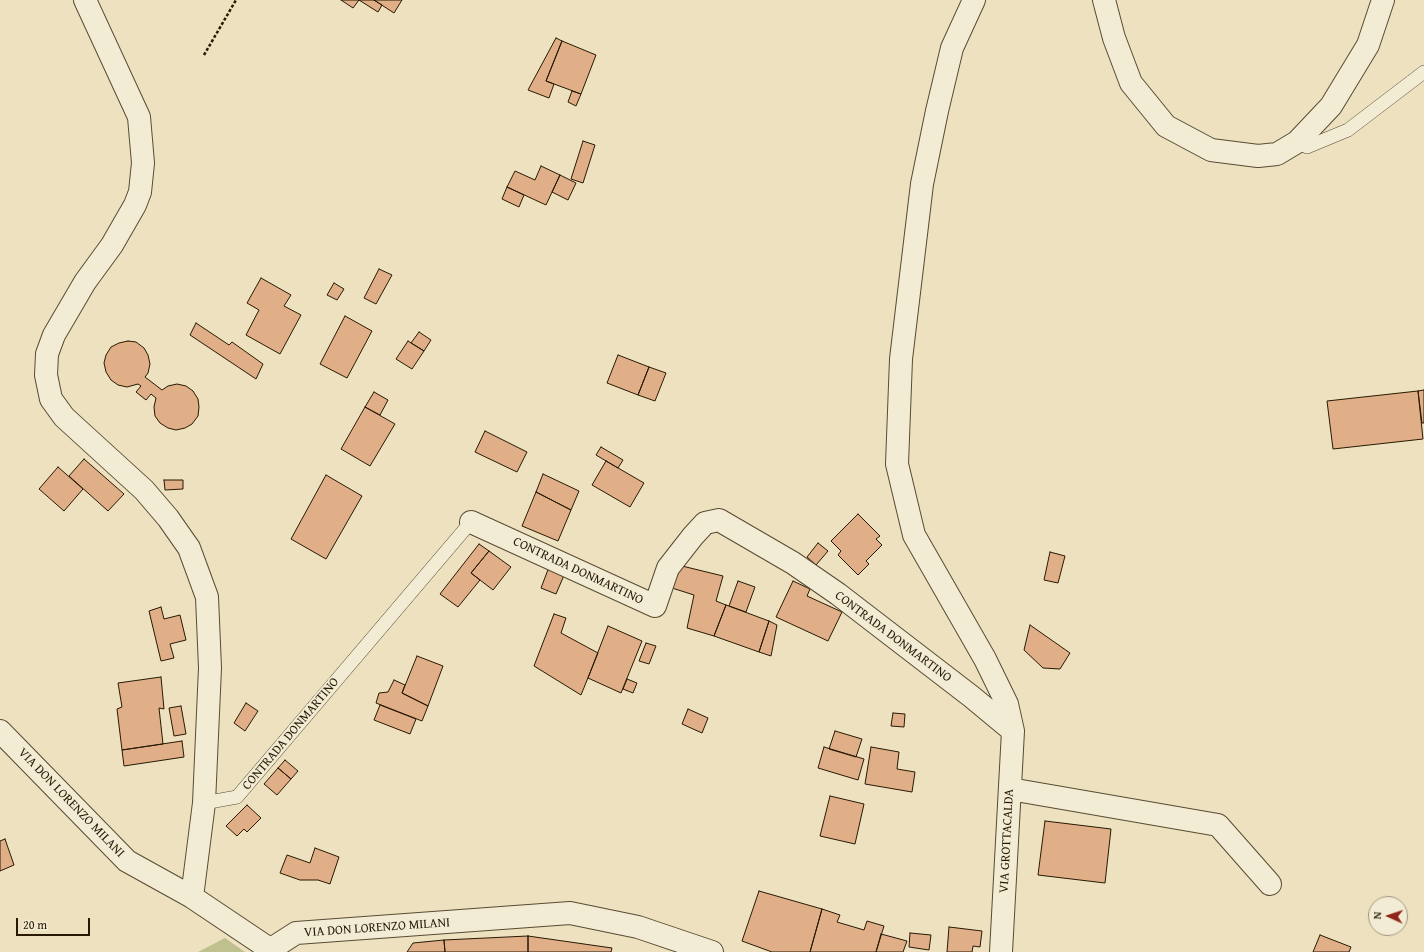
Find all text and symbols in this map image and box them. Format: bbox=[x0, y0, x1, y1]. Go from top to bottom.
street label: CONTRADA DONMARTINO bbox=[510, 534, 646, 608]
street label: CONTRADA DONMARTINO bbox=[832, 588, 954, 686]
street label: CONTRADA DONMARTINO bbox=[239, 675, 343, 793]
street label: VIA DON LORENZO MILANI bbox=[15, 745, 127, 861]
street label: VIA GROTTACALDA bbox=[996, 789, 1018, 893]
north arrow bbox=[1368, 896, 1408, 936]
scale bar bbox=[18, 910, 92, 936]
text: N bbox=[1369, 911, 1385, 920]
street label: VIA DON LORENZO MILANI bbox=[304, 915, 450, 941]
text: 20 m bbox=[23, 916, 47, 933]

